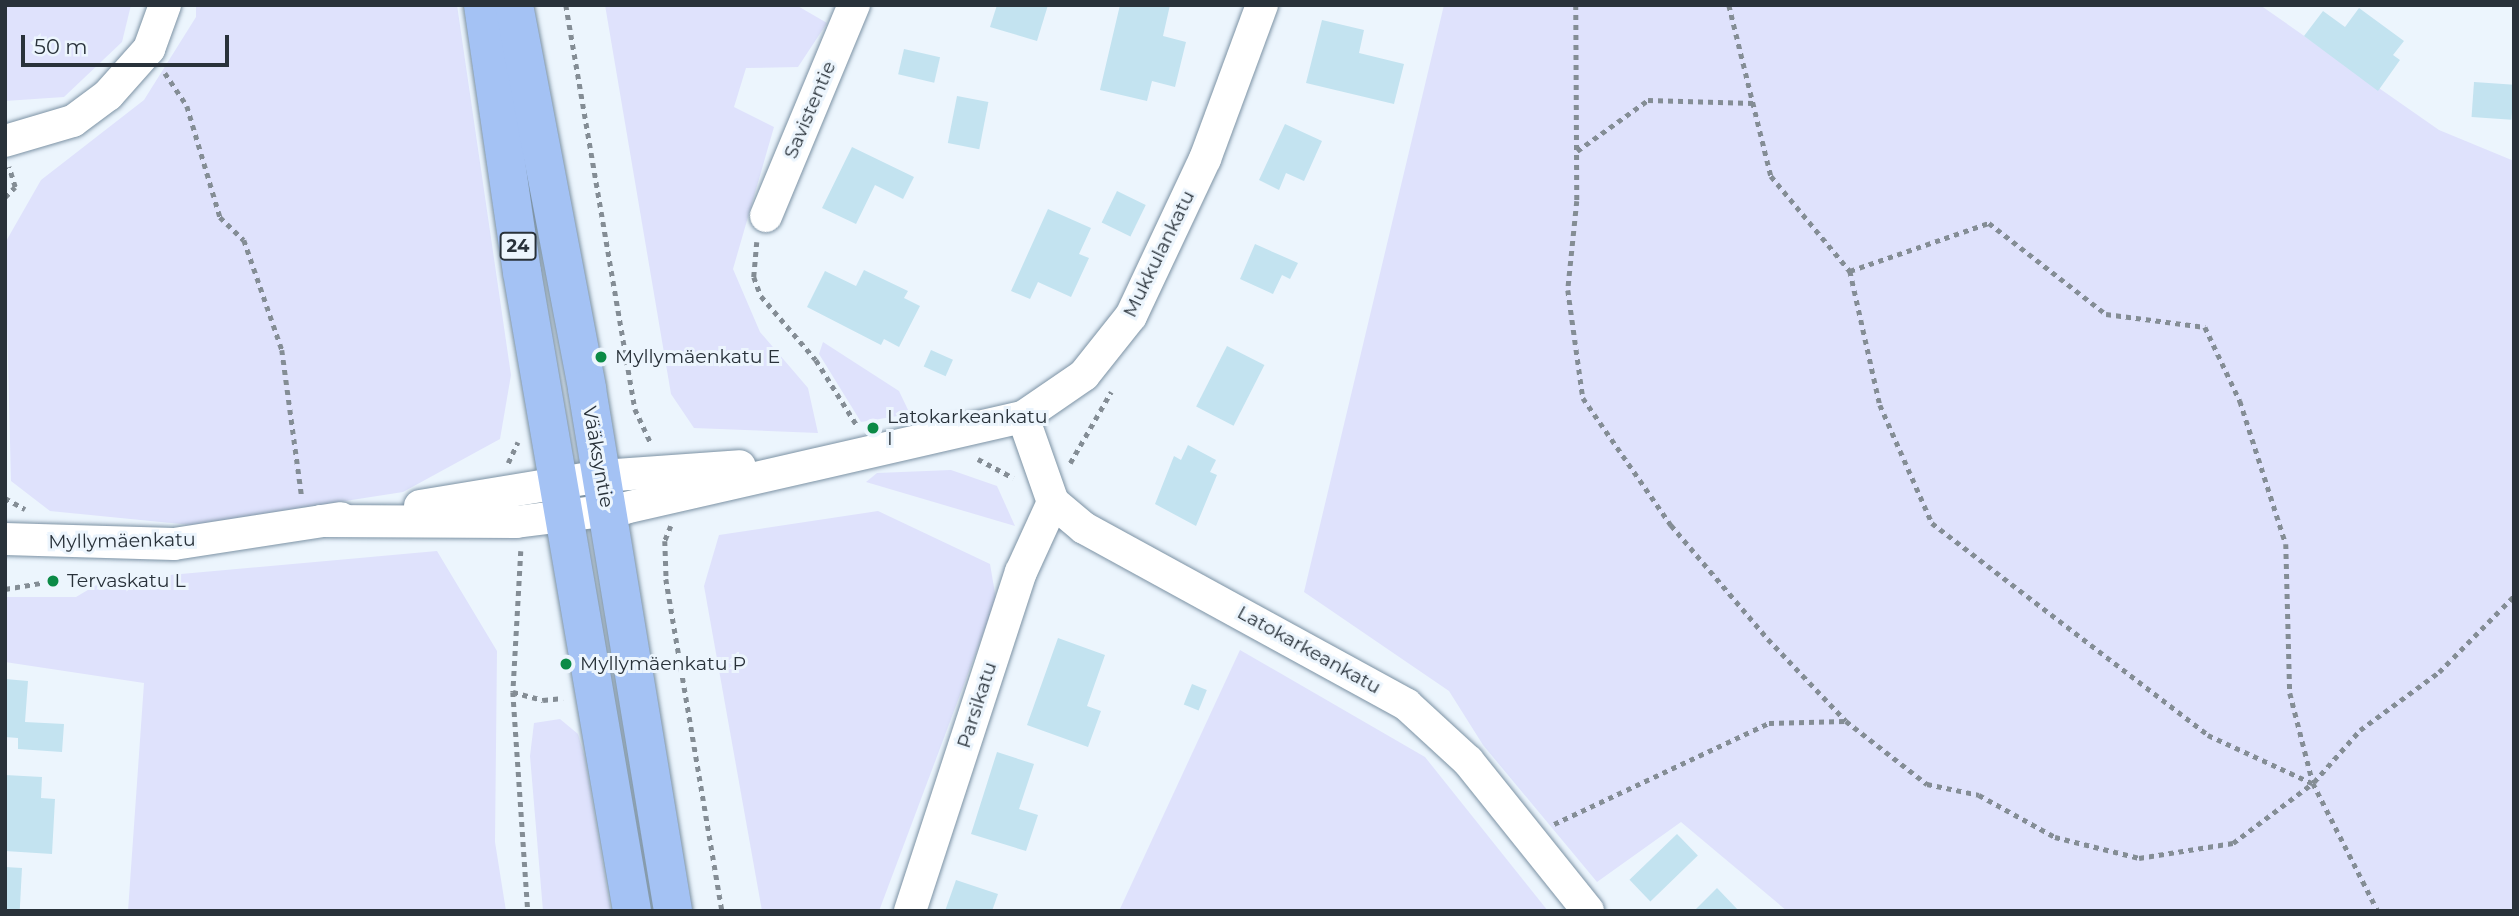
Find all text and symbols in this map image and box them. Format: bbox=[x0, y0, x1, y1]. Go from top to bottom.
scale bar bbox=[24, 21, 233, 65]
text: 50 m bbox=[34, 34, 88, 59]
street label: Savistentie bbox=[779, 58, 841, 162]
street label: Mukkulankatu bbox=[1118, 187, 1200, 321]
road number: 24 bbox=[499, 232, 537, 260]
place label: Myllymäenkatu E bbox=[615, 346, 780, 368]
marker: Myllymäenkatu E bbox=[593, 349, 609, 365]
street label: Vääksyntie bbox=[578, 405, 618, 509]
place label: Latokarkeankatu I bbox=[887, 406, 1048, 450]
marker: Latokarkeankatu I bbox=[865, 420, 881, 436]
street label: Myllymäenkatu bbox=[48, 528, 196, 554]
place label: Tervaskatu L bbox=[67, 570, 186, 592]
marker: Tervaskatu L bbox=[45, 573, 61, 589]
street label: Latokarkeankatu bbox=[1233, 601, 1385, 699]
place label: Myllymäenkatu P bbox=[580, 653, 746, 675]
marker: Myllymäenkatu P bbox=[558, 656, 574, 672]
street label: Parsikatu bbox=[952, 659, 1002, 751]

